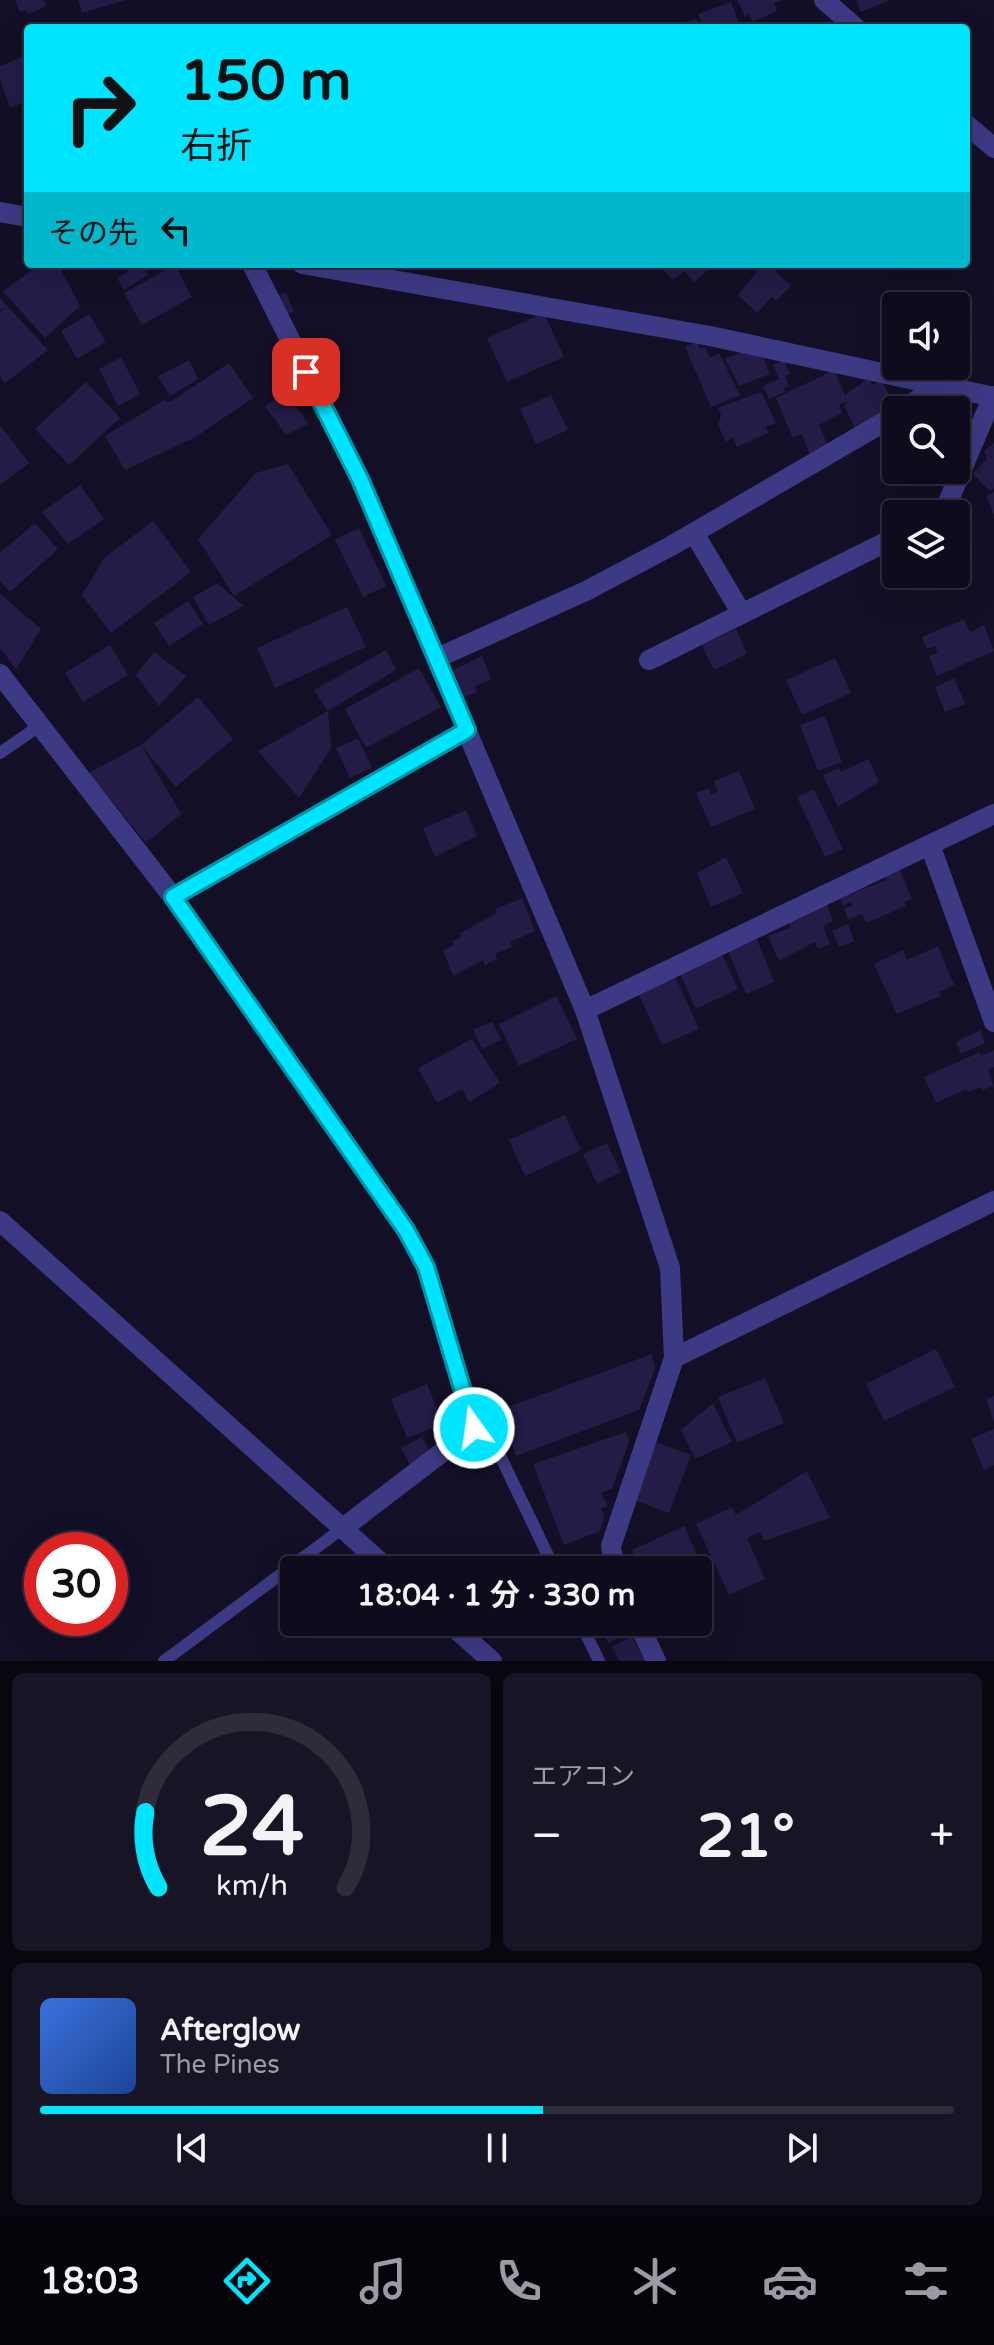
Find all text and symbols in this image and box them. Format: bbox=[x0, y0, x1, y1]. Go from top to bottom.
text: 150 m bbox=[180, 48, 351, 115]
icon: right bbox=[48, 56, 152, 160]
text: 右折 bbox=[180, 125, 252, 168]
icon: left bbox=[154, 208, 198, 252]
text: その先 bbox=[48, 215, 138, 252]
map controls bbox=[882, 292, 970, 588]
button: sound bbox=[882, 292, 970, 380]
pin bbox=[272, 338, 340, 406]
icon: arrive bbox=[284, 350, 328, 394]
button: search bbox=[882, 396, 970, 484]
button: layers bbox=[882, 500, 970, 588]
position arrow bbox=[432, 1386, 516, 1470]
speed limit sign: 30 bbox=[24, 1532, 128, 1636]
text: 18:04 · 1 分 · 330 m bbox=[357, 1577, 635, 1614]
text: エアコン bbox=[531, 1761, 635, 1792]
text: 24 bbox=[199, 1778, 304, 1878]
text: 21° bbox=[697, 1801, 795, 1873]
text: − bbox=[531, 1810, 562, 1863]
text: + bbox=[929, 1810, 954, 1863]
text: km/h bbox=[216, 1869, 287, 1903]
text: Afterglow bbox=[160, 2012, 300, 2049]
text: The Pines bbox=[160, 2049, 280, 2080]
icon: previous bbox=[170, 2126, 214, 2170]
icon: pause bbox=[475, 2126, 519, 2170]
icon: next bbox=[780, 2126, 824, 2170]
icon: directions bbox=[219, 2253, 275, 2309]
icon: music bbox=[355, 2253, 411, 2309]
icon: phone bbox=[491, 2253, 547, 2309]
icon: climate bbox=[627, 2253, 683, 2309]
icon: car bbox=[762, 2253, 818, 2309]
icon: filters bbox=[898, 2253, 954, 2309]
text: 18:03 bbox=[40, 2260, 140, 2303]

